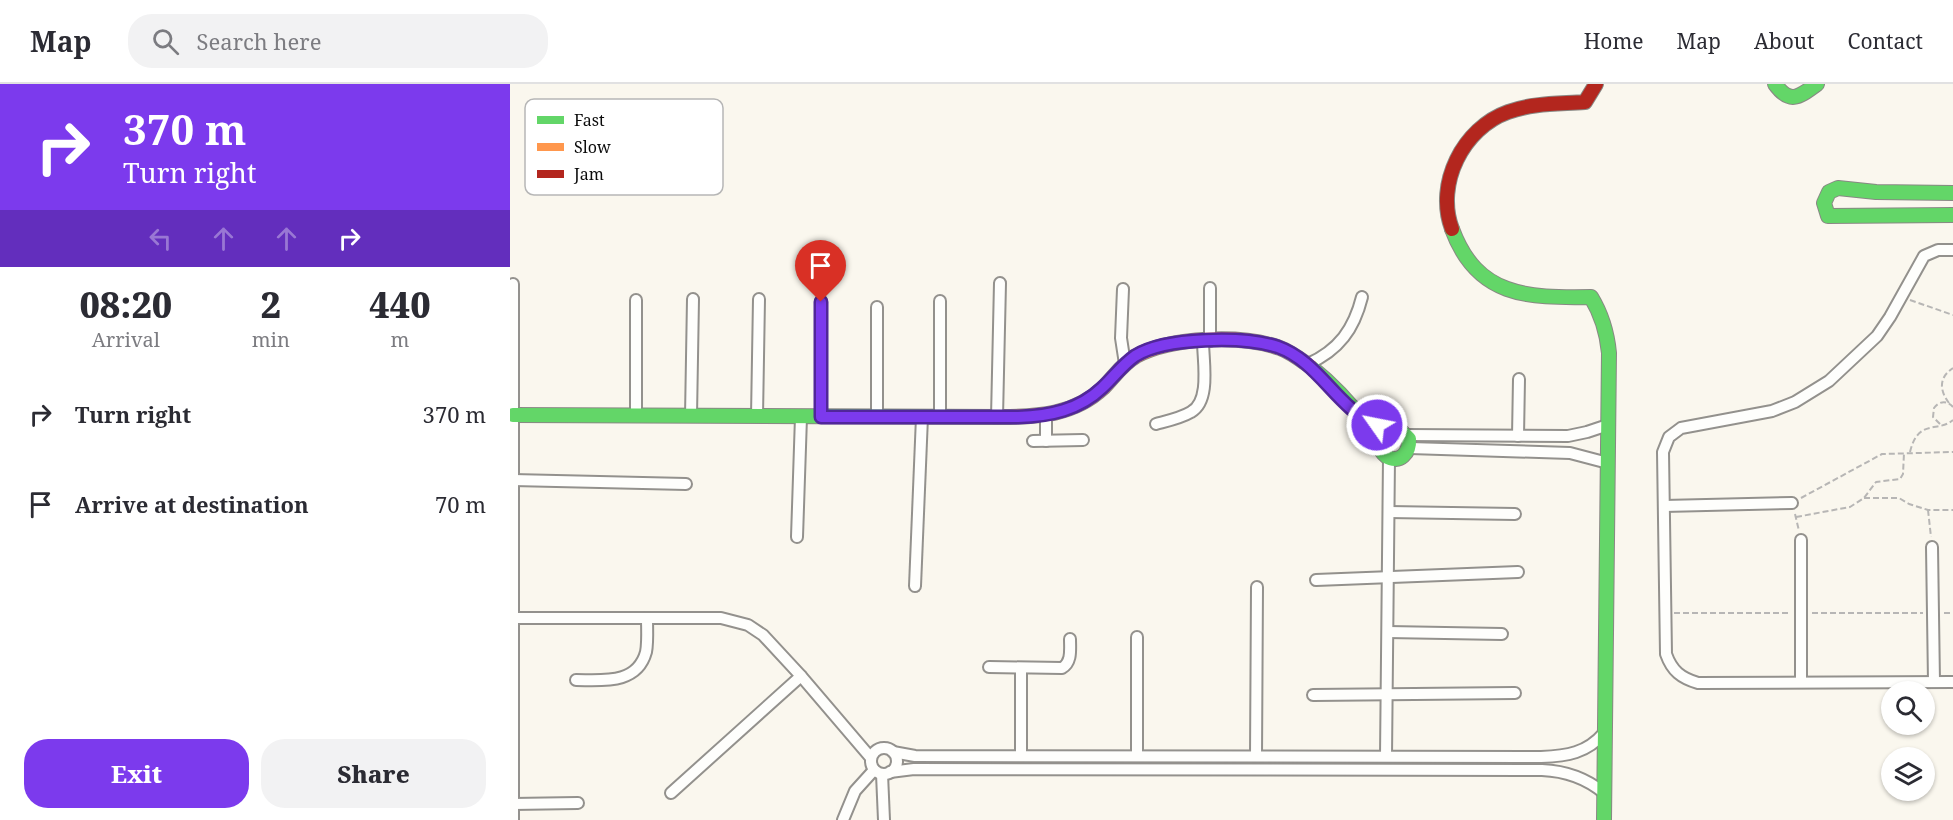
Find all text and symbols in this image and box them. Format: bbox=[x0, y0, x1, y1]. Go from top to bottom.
search box bbox=[128, 14, 548, 68]
text: Map bbox=[30, 22, 92, 60]
icon: search bbox=[149, 25, 182, 58]
text: Search here bbox=[197, 26, 321, 56]
text: Home bbox=[1584, 27, 1644, 55]
text: Map bbox=[1677, 27, 1721, 55]
text: About bbox=[1754, 27, 1815, 55]
text: Contact bbox=[1848, 27, 1923, 55]
legend bbox=[525, 99, 723, 195]
text: 370 m bbox=[123, 100, 247, 157]
icon: right bbox=[24, 108, 102, 186]
text: Fast bbox=[574, 109, 605, 131]
text: Slow bbox=[574, 136, 611, 158]
text: Turn right bbox=[123, 154, 256, 191]
text: Jam bbox=[573, 163, 604, 185]
icon: left bbox=[144, 222, 177, 255]
icon: ahead bbox=[207, 222, 240, 255]
icon: ahead bbox=[270, 222, 303, 255]
icon: right bbox=[333, 222, 366, 255]
pin bbox=[795, 240, 846, 302]
icon: arrive bbox=[804, 249, 837, 282]
text: 08:20 bbox=[79, 280, 172, 329]
text: 2 bbox=[261, 280, 281, 329]
text: 440 bbox=[369, 280, 431, 329]
text: Arrival bbox=[92, 326, 160, 353]
text: min bbox=[252, 326, 290, 353]
text: m bbox=[391, 326, 409, 353]
position arrow bbox=[1345, 393, 1409, 457]
icon: right bbox=[24, 398, 57, 431]
text: Turn right bbox=[75, 399, 191, 429]
text: 370 m bbox=[423, 399, 486, 429]
icon: arrive bbox=[24, 488, 57, 521]
text: Arrive at destination bbox=[75, 489, 309, 519]
text: 70 m bbox=[435, 489, 486, 519]
map controls bbox=[1881, 681, 1935, 801]
button: search bbox=[1881, 681, 1935, 735]
button: Exit bbox=[24, 739, 249, 808]
button: Share bbox=[261, 739, 486, 808]
button: layers bbox=[1881, 747, 1935, 801]

